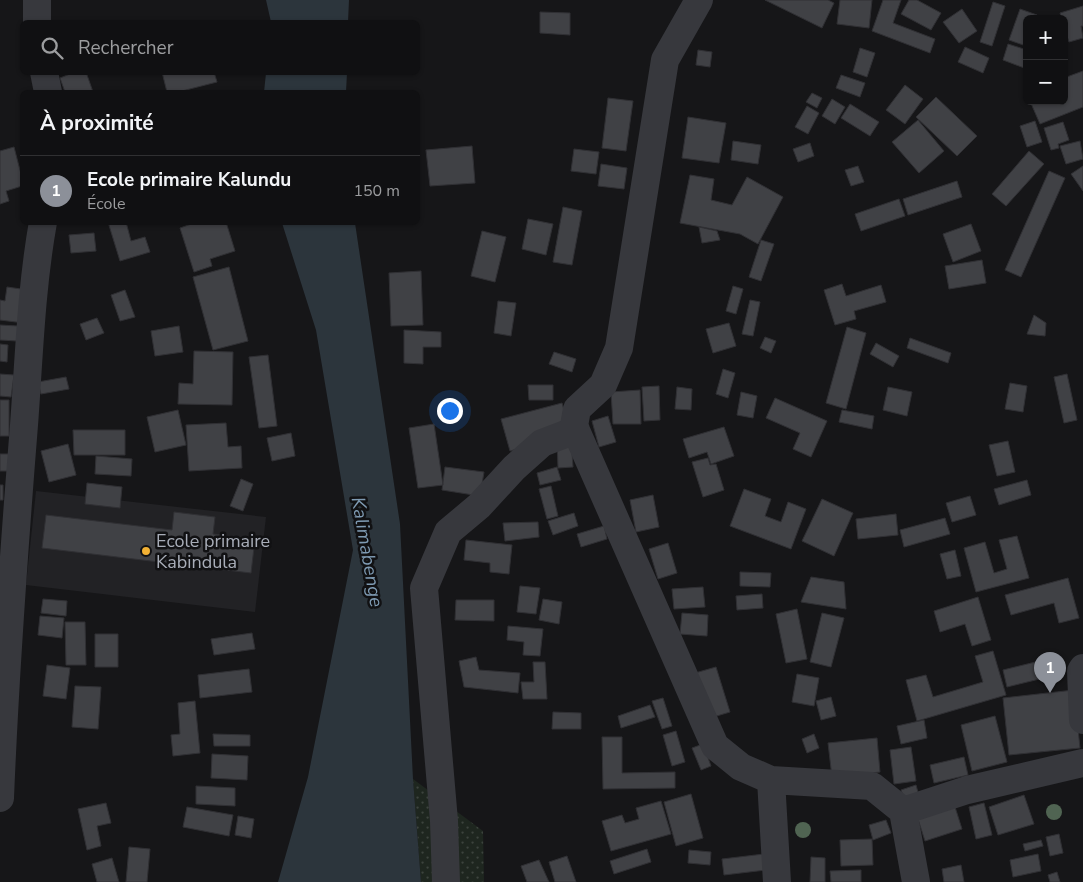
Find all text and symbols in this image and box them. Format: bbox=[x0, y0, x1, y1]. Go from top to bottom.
map controls bbox=[1023, 15, 1068, 105]
button: + bbox=[1023, 15, 1068, 60]
search box bbox=[20, 20, 420, 75]
icon: search bbox=[38, 34, 66, 62]
text: Rechercher bbox=[78, 35, 173, 61]
button: − bbox=[1023, 60, 1068, 105]
text: À proximité bbox=[40, 109, 154, 137]
text: Ecole primaire Kalundu bbox=[87, 167, 291, 193]
text: 1 bbox=[51, 180, 61, 202]
text: 150 m bbox=[353, 180, 400, 202]
text: École bbox=[87, 193, 126, 215]
your location bbox=[437, 398, 463, 424]
water label: Kalimabenge bbox=[345, 495, 389, 609]
place label: Ecole primaire Kabindula bbox=[156, 529, 270, 574]
marker: Ecole primaire Kabindula bbox=[140, 545, 152, 557]
pin: 1 bbox=[1034, 652, 1066, 693]

